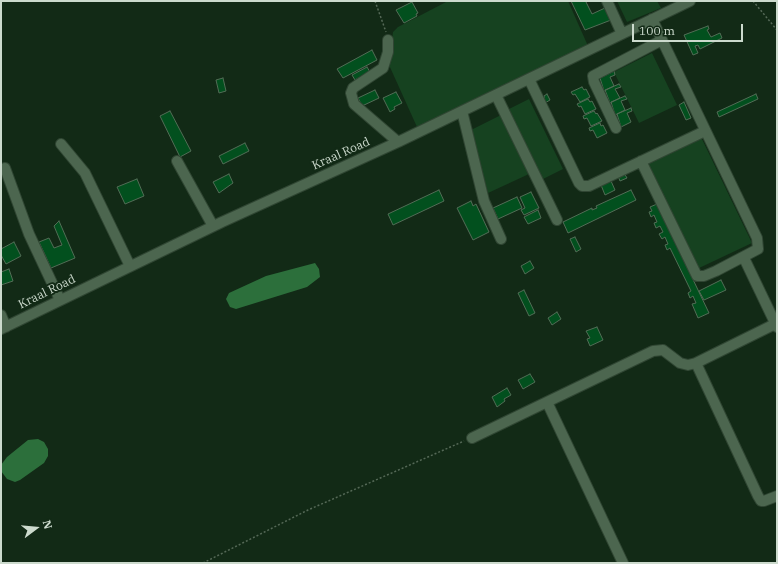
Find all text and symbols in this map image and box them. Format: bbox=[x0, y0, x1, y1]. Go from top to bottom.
scale bar bbox=[634, 16, 745, 42]
text: 100 m bbox=[639, 23, 675, 38]
street label: Kraal Road bbox=[310, 135, 372, 173]
street label: Kraal Road bbox=[16, 272, 78, 312]
north arrow bbox=[16, 508, 56, 548]
text: N bbox=[40, 519, 55, 531]

